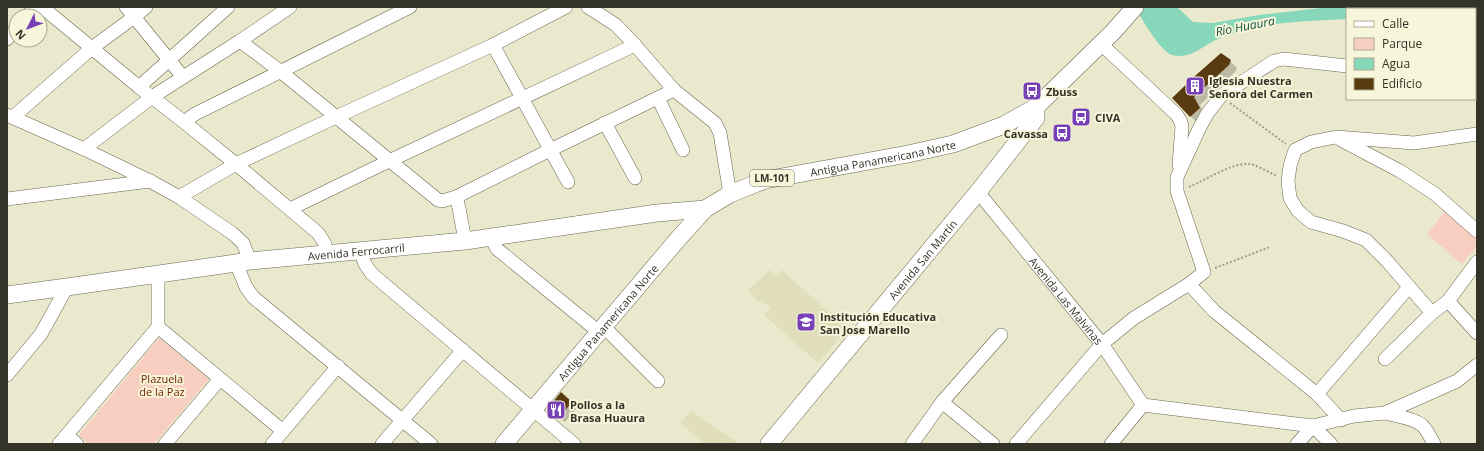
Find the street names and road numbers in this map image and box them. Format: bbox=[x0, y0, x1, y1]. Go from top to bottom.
street label: Antigua Panamericana Norte bbox=[809, 136, 957, 179]
road number: LM-101 bbox=[750, 170, 794, 186]
street label: Avenida San Martín bbox=[885, 216, 960, 302]
street label: Avenida Ferrocarril bbox=[307, 239, 405, 263]
street label: Avenida Las Malvinas bbox=[1026, 253, 1107, 347]
street label: Antigua Panamericana Norte bbox=[554, 261, 661, 383]

